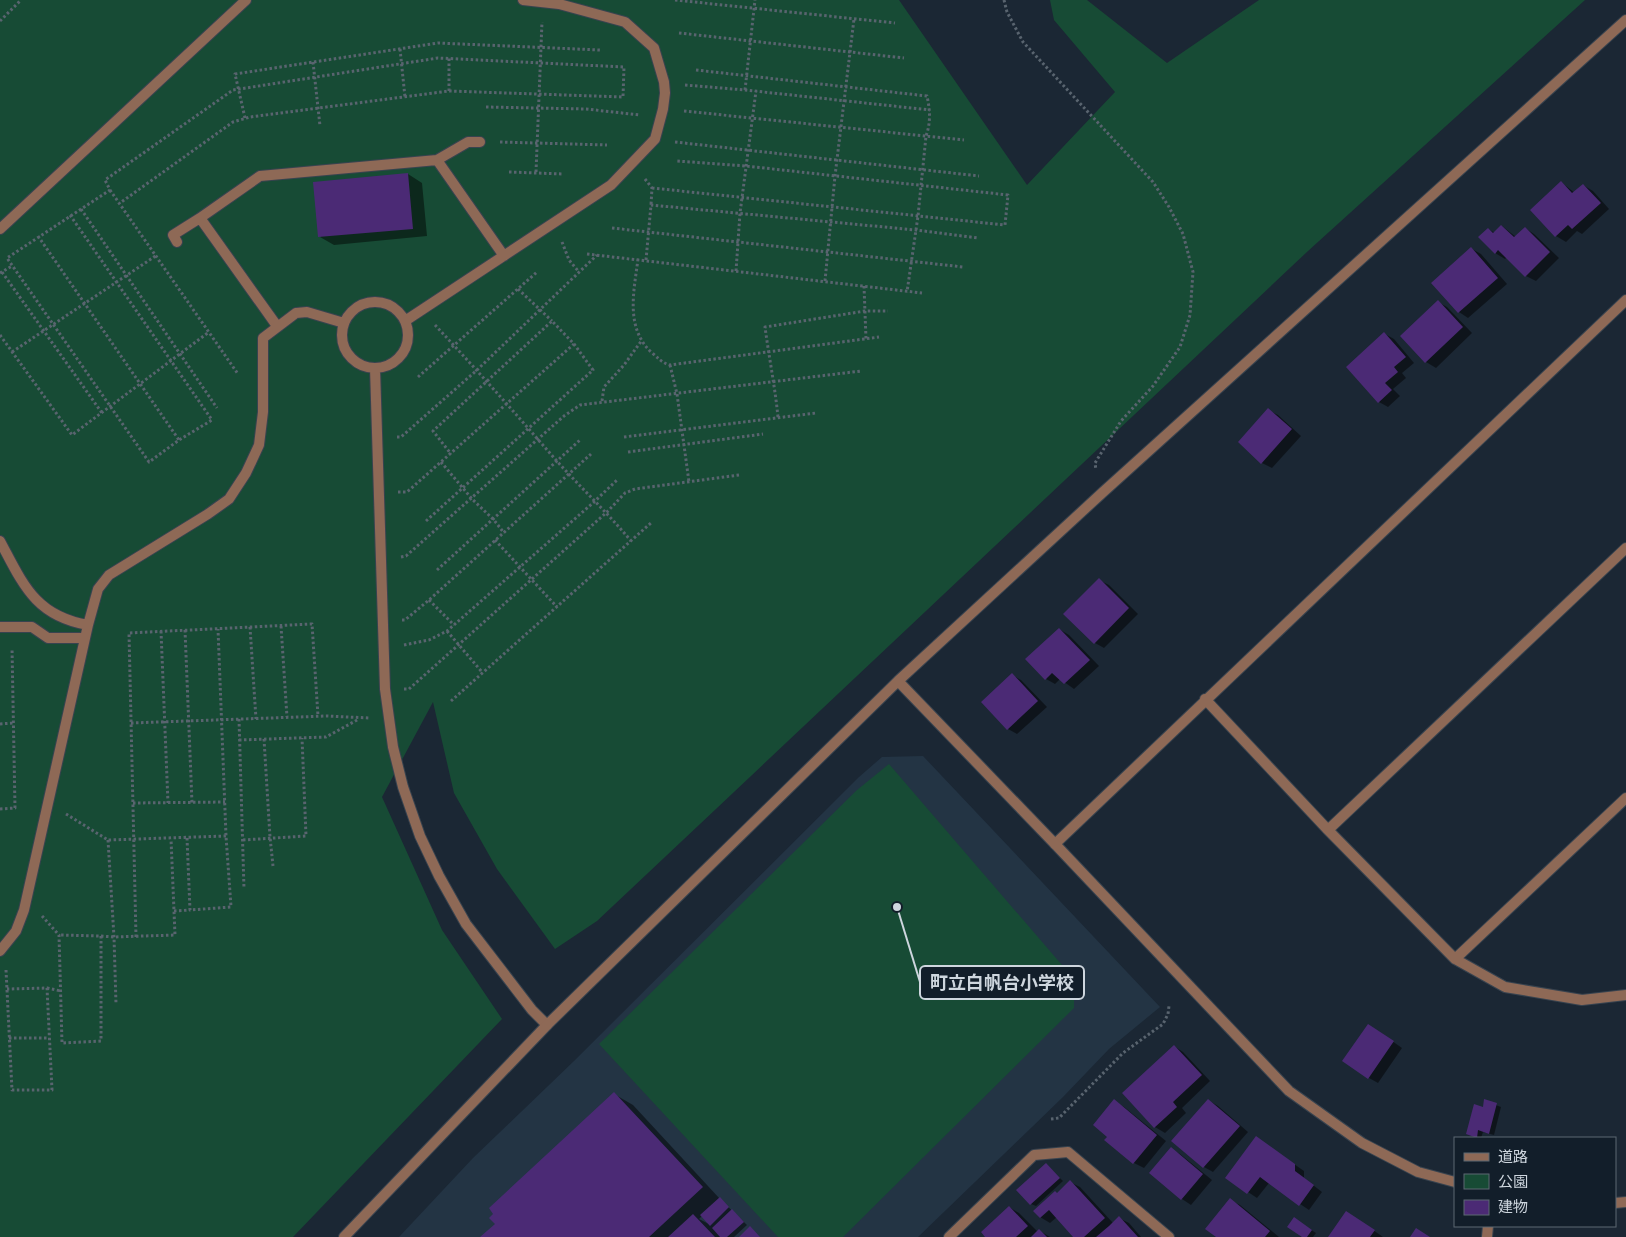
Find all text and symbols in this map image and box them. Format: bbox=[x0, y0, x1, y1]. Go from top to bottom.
callout: 町立白帆台小学校 bbox=[920, 966, 1084, 999]
text: 町立白帆台小学校 bbox=[930, 970, 1074, 995]
legend bbox=[1454, 1137, 1616, 1227]
text: 道路 bbox=[1498, 1146, 1528, 1167]
text: 公園 bbox=[1498, 1171, 1528, 1192]
text: 建物 bbox=[1498, 1196, 1528, 1217]

